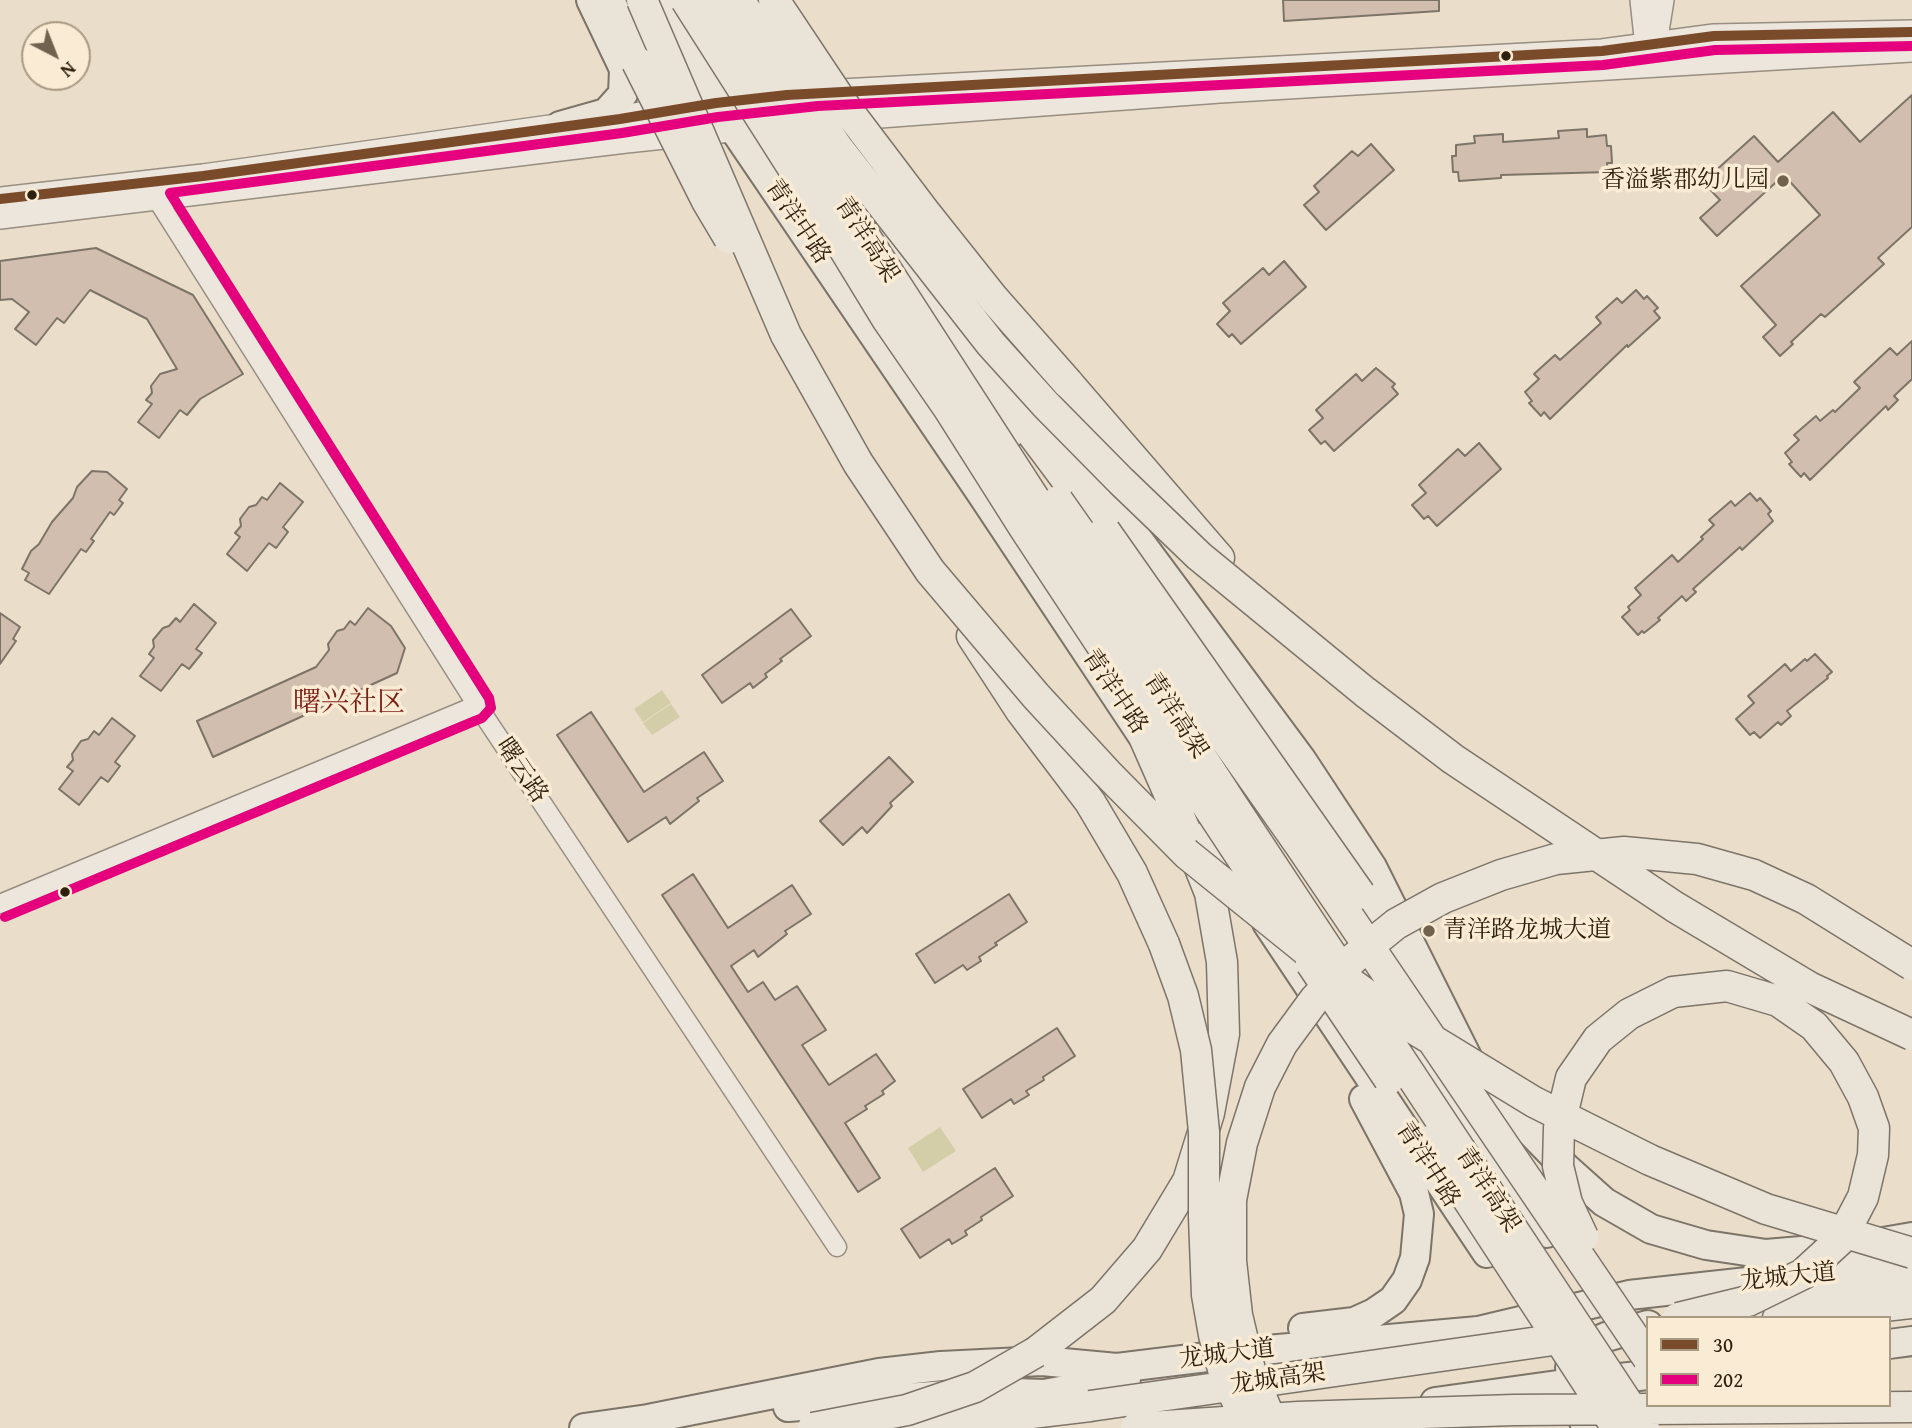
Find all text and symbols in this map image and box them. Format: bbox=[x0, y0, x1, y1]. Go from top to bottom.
north arrow bbox=[21, 21, 91, 91]
unlabelled marker bbox=[1499, 49, 1513, 63]
text: N bbox=[55, 55, 83, 85]
place label: 香溢紫郡幼儿园 bbox=[1601, 167, 1769, 195]
marker: 香溢紫郡幼儿园 bbox=[1775, 173, 1791, 189]
street label: 青洋中路 bbox=[758, 174, 836, 270]
unlabelled marker bbox=[25, 188, 39, 202]
street label: 青洋高架 bbox=[828, 192, 904, 288]
street label: 青洋中路 bbox=[1075, 644, 1153, 740]
street label: 青洋高架 bbox=[1137, 668, 1213, 764]
district label: 曙兴社区 bbox=[293, 687, 405, 721]
street label: 曙云路 bbox=[489, 733, 553, 809]
unlabelled marker bbox=[58, 885, 72, 899]
place label: 青洋路龙城大道 bbox=[1443, 917, 1611, 945]
marker: 青洋路龙城大道 bbox=[1421, 923, 1437, 939]
street label: 青洋中路 bbox=[1389, 1117, 1465, 1213]
street label: 青洋高架 bbox=[1449, 1142, 1525, 1238]
street label: 龙城大道 bbox=[1739, 1259, 1837, 1297]
legend bbox=[1646, 1316, 1891, 1407]
text: 30 bbox=[1713, 1329, 1733, 1360]
street label: 龙城大道 bbox=[1178, 1335, 1276, 1375]
street label: 龙城高架 bbox=[1228, 1359, 1328, 1401]
text: 202 bbox=[1713, 1364, 1743, 1395]

